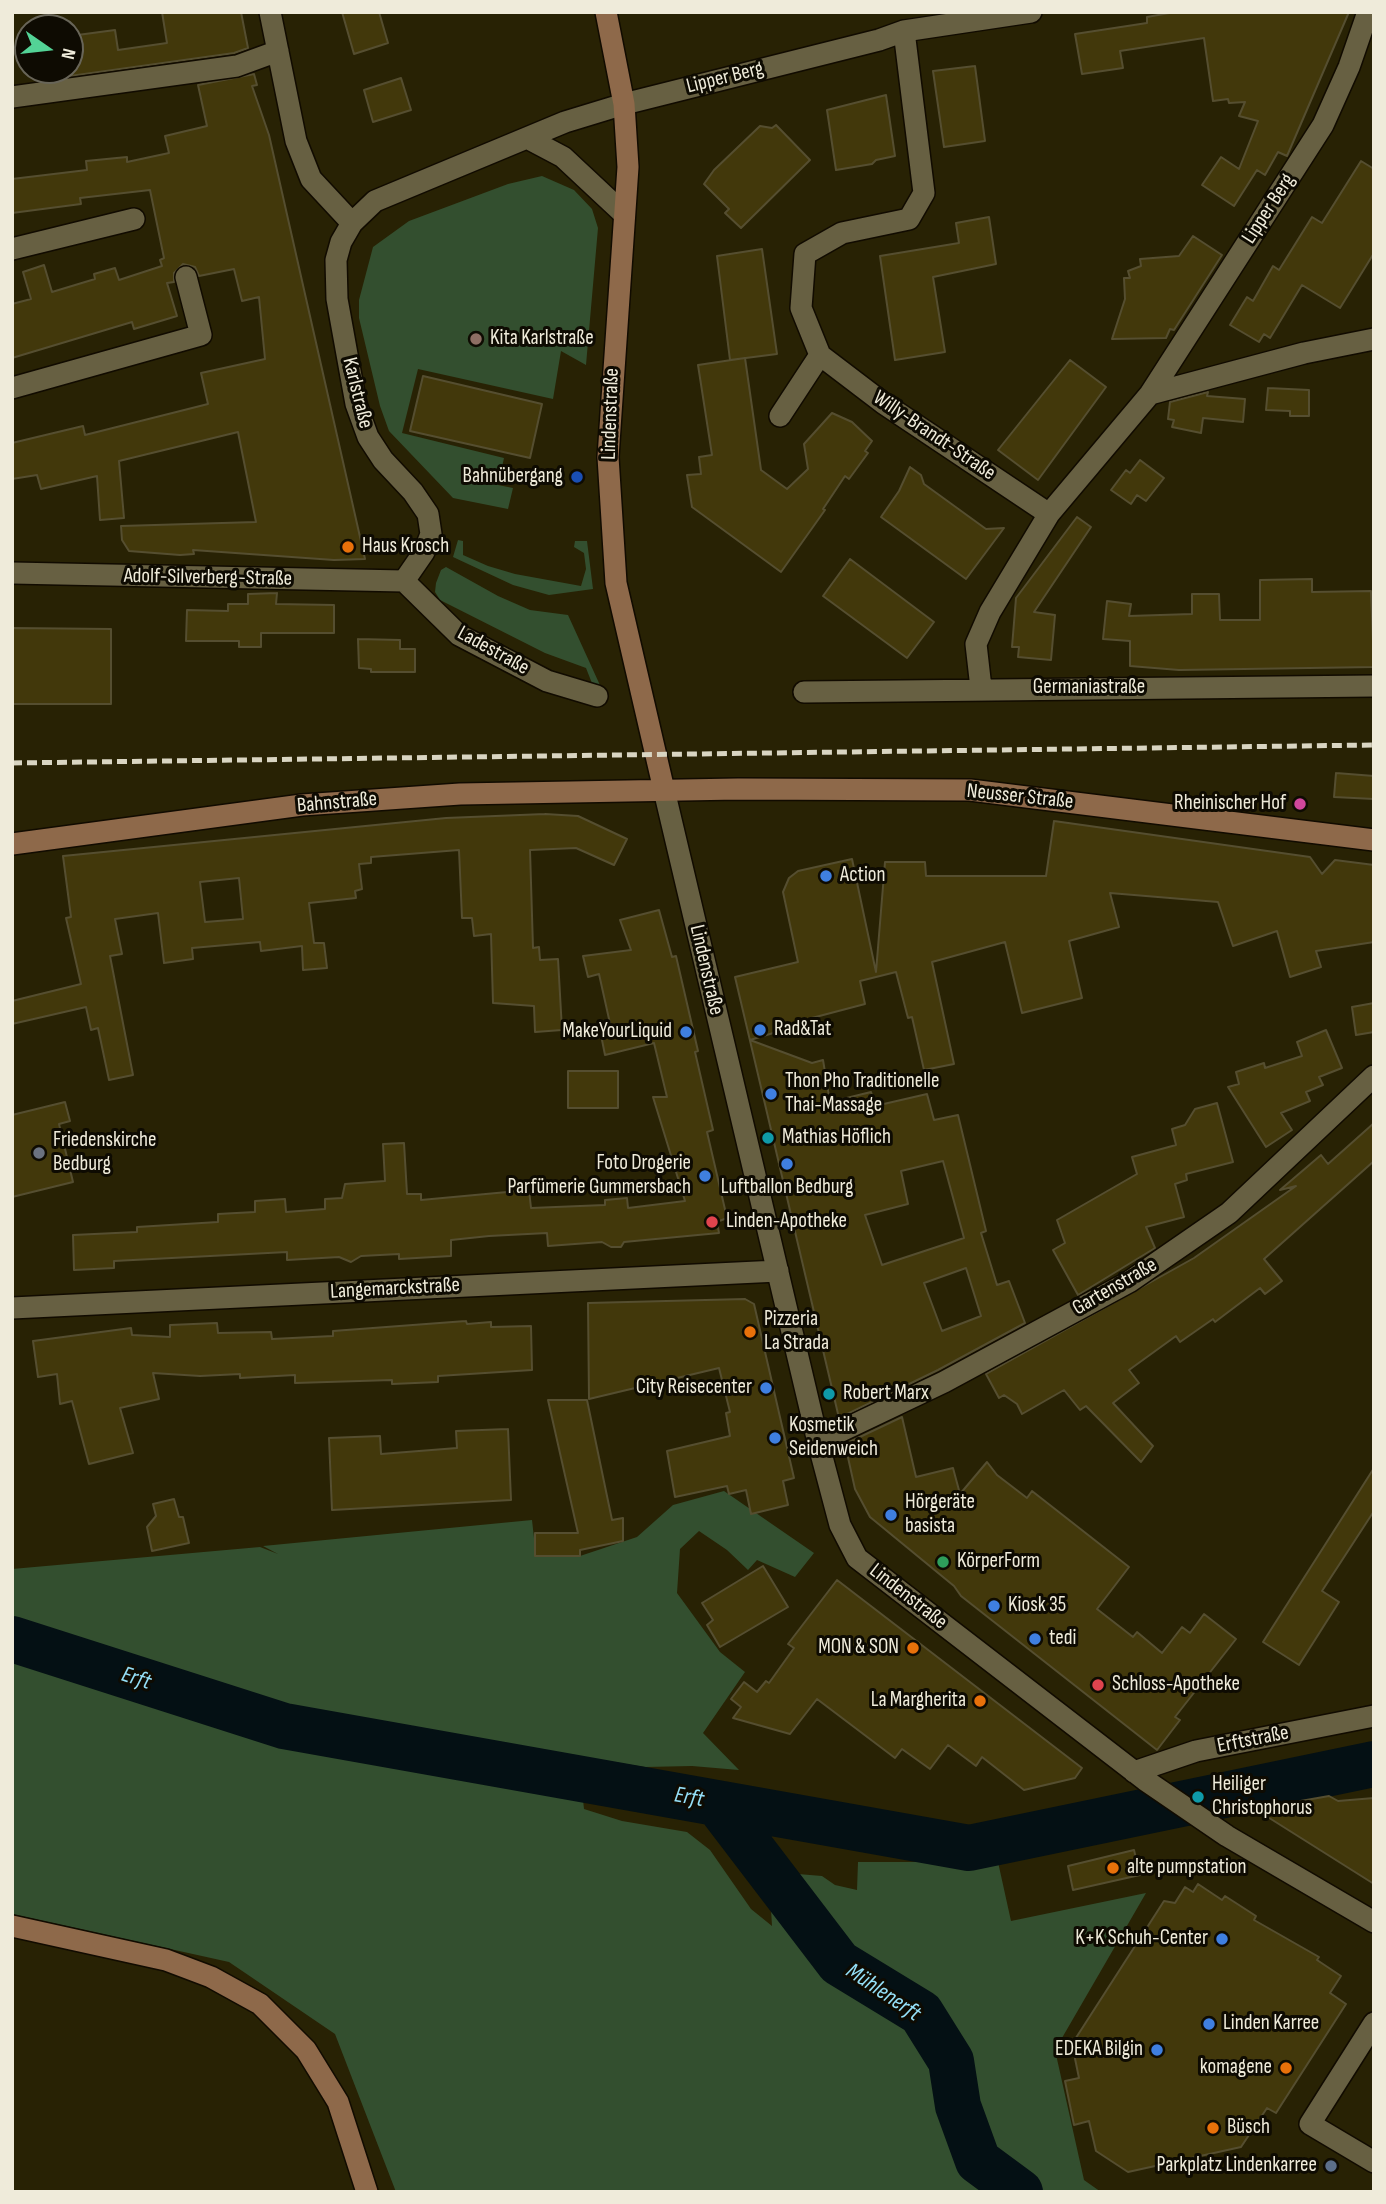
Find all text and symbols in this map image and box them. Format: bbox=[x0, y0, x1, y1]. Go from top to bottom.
north arrow bbox=[14, 14, 84, 84]
text: N bbox=[56, 46, 80, 61]
street label: Lipper Berg bbox=[684, 56, 766, 100]
street label: Lipper Berg bbox=[1237, 169, 1301, 249]
place label: Kita Karlstraße bbox=[490, 326, 594, 352]
marker: Kita Karlstraße bbox=[468, 331, 484, 347]
street label: Karlstraße bbox=[336, 355, 378, 431]
street label: Lindenstraße bbox=[597, 368, 625, 460]
street label: Willy-Brandt-Straße bbox=[868, 386, 1000, 486]
place label: Bahnübergang bbox=[463, 464, 563, 490]
marker: Bahnübergang bbox=[569, 469, 585, 485]
place label: Haus Krosch bbox=[362, 534, 449, 560]
marker: Haus Krosch bbox=[340, 539, 356, 555]
street label: Adolf-Silverberg-Straße bbox=[124, 564, 292, 592]
street label: Ladestraße bbox=[453, 621, 533, 681]
street label: Germaniastraße bbox=[1033, 675, 1145, 701]
street label: Neusser Straße bbox=[965, 779, 1075, 815]
street label: Bahnstraße bbox=[296, 787, 378, 819]
place label: Rheinischer Hof bbox=[1174, 791, 1286, 817]
marker: Rheinischer Hof bbox=[1292, 796, 1308, 812]
place label: Action bbox=[840, 863, 886, 889]
marker: Action bbox=[818, 868, 834, 884]
street label: Lindenstraße bbox=[683, 922, 729, 1018]
place label: Rad&Tat bbox=[774, 1017, 831, 1043]
place label: MakeYourLiquid bbox=[562, 1019, 672, 1045]
marker: Rad&Tat bbox=[752, 1022, 768, 1038]
marker: MakeYourLiquid bbox=[678, 1024, 694, 1040]
place label: Thon Pho Traditionelle Thai-Massage bbox=[785, 1069, 939, 1119]
marker: Thon Pho Traditionelle Thai-Massage bbox=[763, 1086, 779, 1102]
place label: Mathias Höflich bbox=[782, 1125, 891, 1151]
place label: Friedenskirche Bedburg bbox=[53, 1128, 156, 1178]
marker: Mathias Höflich bbox=[760, 1130, 776, 1146]
marker: Friedenskirche Bedburg bbox=[31, 1145, 47, 1161]
place label: Foto Drogerie Parfümerie Gummersbach bbox=[507, 1151, 691, 1201]
marker: Luftballon Bedburg bbox=[779, 1156, 795, 1172]
marker: Foto Drogerie Parfümerie Gummersbach bbox=[697, 1168, 713, 1184]
place label: Luftballon Bedburg bbox=[721, 1175, 853, 1201]
place label: Linden-Apotheke bbox=[726, 1209, 847, 1235]
marker: Linden-Apotheke bbox=[704, 1214, 720, 1230]
street label: Gartenstraße bbox=[1068, 1253, 1162, 1321]
street label: Langemarckstraße bbox=[329, 1273, 461, 1305]
place label: Pizzeria La Strada bbox=[764, 1307, 829, 1357]
marker: Pizzeria La Strada bbox=[742, 1324, 758, 1340]
place label: City Reisecenter bbox=[636, 1375, 752, 1401]
marker: City Reisecenter bbox=[758, 1380, 774, 1396]
place label: Robert Marx bbox=[843, 1381, 929, 1407]
marker: Robert Marx bbox=[821, 1386, 837, 1402]
place label: Kosmetik Seidenweich bbox=[789, 1413, 878, 1463]
marker: Kosmetik Seidenweich bbox=[767, 1430, 783, 1446]
place label: Hörgeräte basista bbox=[905, 1490, 975, 1540]
marker: Hörgeräte basista bbox=[883, 1507, 899, 1523]
place label: KörperForm bbox=[957, 1549, 1040, 1575]
marker: KörperForm bbox=[935, 1554, 951, 1570]
street label: Lindenstraße bbox=[864, 1559, 952, 1635]
place label: Kiosk 35 bbox=[1008, 1593, 1066, 1619]
marker: Kiosk 35 bbox=[986, 1598, 1002, 1614]
place label: tedi bbox=[1049, 1626, 1076, 1652]
marker: tedi bbox=[1027, 1631, 1043, 1647]
place label: MON & SON bbox=[818, 1635, 899, 1661]
marker: MON & SON bbox=[905, 1640, 921, 1656]
water label: Erft bbox=[118, 1661, 154, 1697]
place label: Schloss-Apotheke bbox=[1112, 1672, 1240, 1698]
marker: Schloss-Apotheke bbox=[1090, 1677, 1106, 1693]
place label: La Margherita bbox=[871, 1688, 966, 1714]
marker: La Margherita bbox=[972, 1693, 988, 1709]
street label: Erftstraße bbox=[1215, 1721, 1291, 1759]
place label: Heiliger Christophorus bbox=[1212, 1772, 1312, 1822]
water label: Erft bbox=[672, 1782, 706, 1814]
marker: Heiliger Christophorus bbox=[1190, 1789, 1206, 1805]
place label: alte pumpstation bbox=[1127, 1855, 1247, 1881]
marker: alte pumpstation bbox=[1105, 1860, 1121, 1876]
place label: K+K Schuh-Center bbox=[1075, 1926, 1208, 1952]
marker: K+K Schuh-Center bbox=[1214, 1931, 1230, 1947]
water label: Mühlenerft bbox=[840, 1958, 926, 2028]
place label: Linden Karree bbox=[1223, 2011, 1319, 2037]
marker: Linden Karree bbox=[1201, 2016, 1217, 2032]
place label: EDEKA Bilgin bbox=[1055, 2037, 1143, 2063]
marker: EDEKA Bilgin bbox=[1149, 2042, 1165, 2058]
place label: komagene bbox=[1200, 2055, 1272, 2081]
marker: komagene bbox=[1278, 2060, 1294, 2076]
place label: Büsch bbox=[1227, 2115, 1270, 2141]
marker: Büsch bbox=[1205, 2120, 1221, 2136]
place label: Parkplatz Lindenkarree bbox=[1157, 2153, 1317, 2179]
marker: Parkplatz Lindenkarree bbox=[1323, 2158, 1339, 2174]

